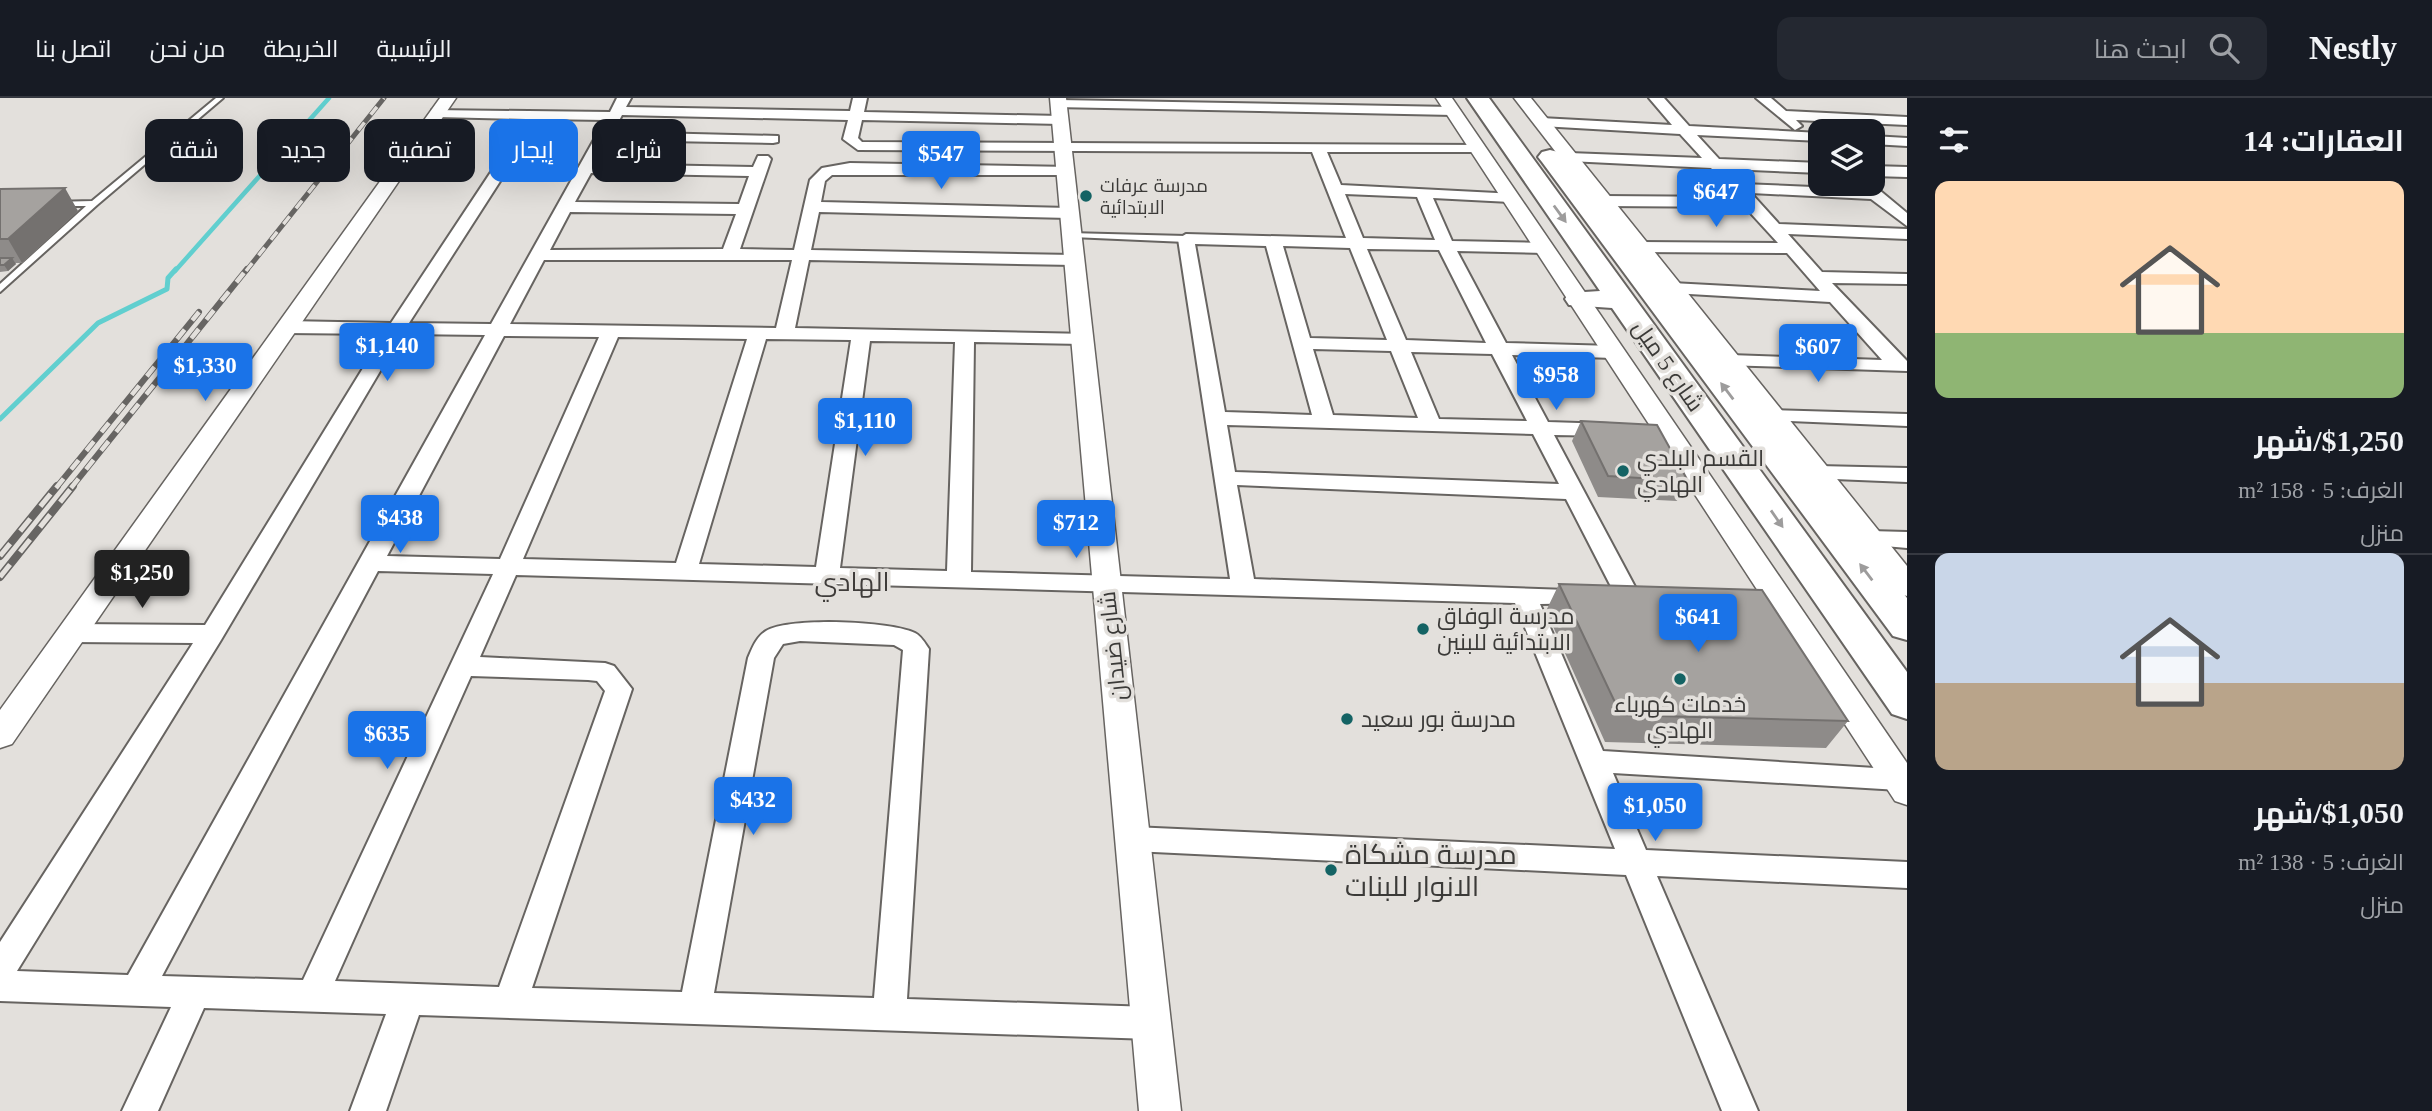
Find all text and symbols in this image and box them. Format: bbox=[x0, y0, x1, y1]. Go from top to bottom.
search box bbox=[1777, 17, 2267, 80]
icon: search bbox=[2205, 29, 2243, 67]
text: Nestly bbox=[2309, 30, 2397, 66]
text: ابحث هنا bbox=[2094, 35, 2187, 64]
text: اتصل بنا bbox=[35, 36, 112, 62]
text: من نحن bbox=[150, 36, 226, 62]
text: الخريطة bbox=[264, 36, 338, 62]
text: الرئيسية bbox=[376, 36, 452, 62]
chip: شقة bbox=[145, 119, 243, 182]
chip: جديد bbox=[257, 119, 350, 182]
chip: تصفية bbox=[364, 119, 475, 182]
chip: إيجار bbox=[489, 119, 578, 182]
chip: شراء bbox=[592, 119, 686, 182]
map controls bbox=[1808, 119, 1885, 196]
button: layers bbox=[1808, 119, 1885, 196]
icon: filters bbox=[1935, 121, 1973, 159]
text: العقارات: 14 bbox=[2243, 124, 2404, 157]
pin: $547 bbox=[900, 132, 982, 191]
text: $547 bbox=[918, 141, 964, 166]
pin: $647 bbox=[1675, 170, 1757, 229]
place label: مدرسة عرفات الابتدائية bbox=[1100, 175, 1208, 218]
text: $647 bbox=[1693, 179, 1739, 204]
marker: مدرسة عرفات الابتدائية bbox=[1078, 188, 1094, 204]
one-way arrow bbox=[1553, 205, 1567, 223]
icon: home bbox=[2107, 227, 2233, 353]
street label: شارع 5 ميل bbox=[1625, 316, 1708, 418]
pin: $1,140 bbox=[330, 324, 444, 383]
pin: $607 bbox=[1777, 324, 1859, 384]
text: $1,140 bbox=[355, 333, 419, 358]
text: $607 bbox=[1795, 334, 1841, 359]
pin: $1,330 bbox=[148, 344, 262, 403]
pin: $958 bbox=[1515, 352, 1597, 412]
text: $1,330 bbox=[173, 353, 237, 378]
text: $958 bbox=[1533, 362, 1579, 387]
one-way arrow bbox=[1721, 382, 1735, 400]
pin: $1,110 bbox=[808, 398, 922, 458]
text: $1,110 bbox=[834, 408, 896, 433]
text: $1,250/شهر bbox=[2254, 424, 2404, 457]
place label: القسم البلدي الهادي bbox=[1637, 446, 1764, 502]
marker: القسم البلدي الهادي bbox=[1615, 463, 1631, 479]
text: الغرف: 5 · 158 m² bbox=[2238, 478, 2404, 503]
pin: $438 bbox=[359, 496, 441, 555]
pin: $712 bbox=[1035, 500, 1117, 560]
text: $438 bbox=[377, 505, 423, 530]
text: $712 bbox=[1053, 510, 1099, 535]
one-way arrow bbox=[1770, 510, 1784, 528]
text: منزل bbox=[2360, 521, 2404, 546]
pin: $1,250 bbox=[85, 550, 199, 610]
text: $1,250 bbox=[110, 560, 174, 585]
one-way arrow bbox=[1859, 563, 1873, 581]
district label: الهادي bbox=[815, 568, 889, 602]
street label: شارع ضيدان bbox=[1095, 590, 1134, 702]
pin: $641 bbox=[1657, 594, 1739, 654]
icon: home bbox=[2107, 599, 2233, 725]
place label: مدرسة الوفاق الابتدائية للبنين bbox=[1437, 604, 1575, 656]
text: $641 bbox=[1675, 604, 1721, 629]
marker: مدرسة الوفاق الابتدائية للبنين bbox=[1415, 621, 1431, 637]
marker: خدمات كهرباء الهادي bbox=[1672, 671, 1688, 687]
place label: خدمات كهرباء الهادي bbox=[1614, 692, 1746, 748]
place label: مدرسة بور سعيد bbox=[1361, 707, 1516, 732]
marker: مدرسة بور سعيد bbox=[1339, 711, 1355, 727]
pin: $635 bbox=[346, 712, 428, 771]
text: $635 bbox=[364, 721, 410, 746]
pin: $432 bbox=[712, 778, 794, 837]
pin: $1,050 bbox=[1598, 784, 1712, 843]
text: $432 bbox=[730, 787, 776, 812]
text: $1,050 bbox=[1623, 793, 1687, 818]
text: $1,050/شهر bbox=[2254, 796, 2404, 829]
place label: مدرسة مشكاة الانوار للبنات bbox=[1345, 839, 1517, 902]
text: الغرف: 5 · 138 m² bbox=[2238, 850, 2404, 875]
marker: مدرسة مشكاة الانوار للبنات bbox=[1323, 862, 1339, 878]
text: منزل bbox=[2360, 893, 2404, 918]

